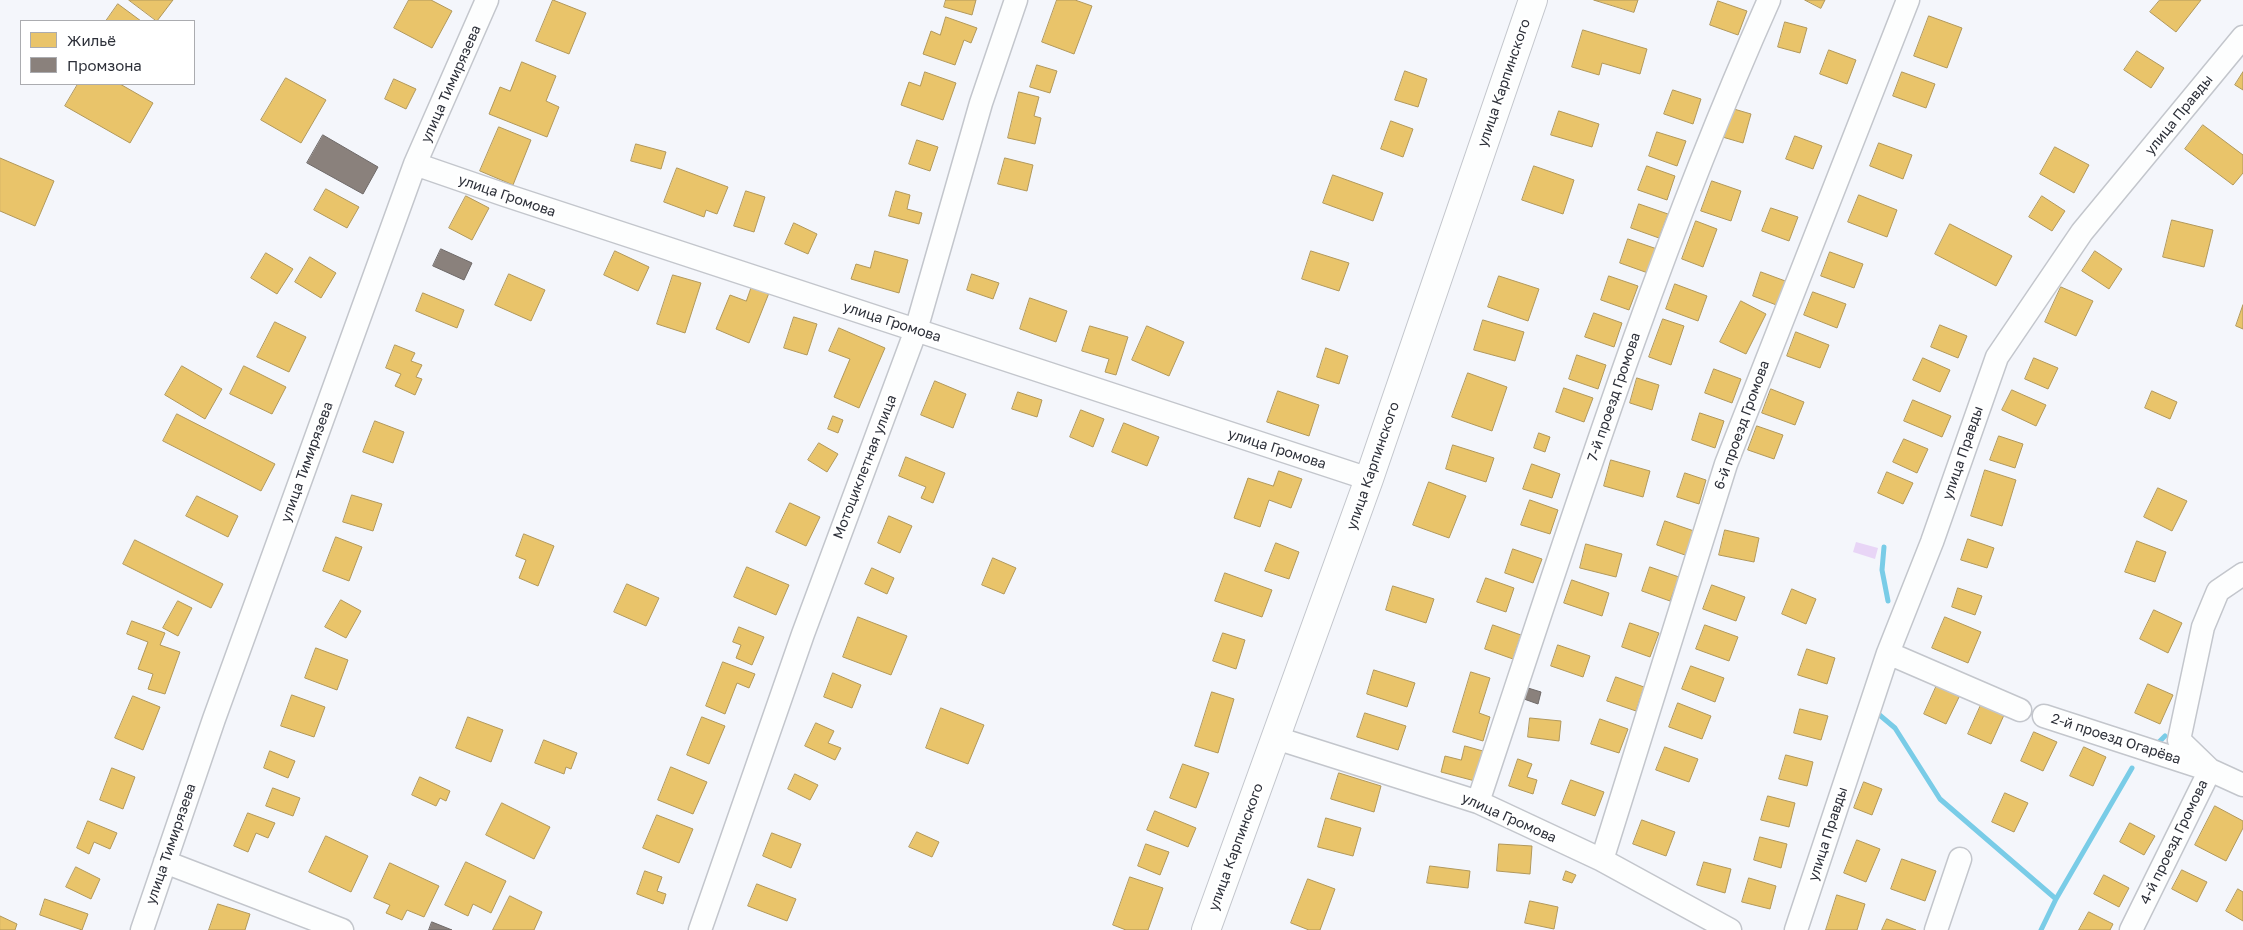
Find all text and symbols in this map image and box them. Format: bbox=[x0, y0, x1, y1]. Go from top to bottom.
street label: улица Карпинского bbox=[1474, 17, 1534, 149]
legend bbox=[20, 20, 195, 85]
street label: улица Тимирязева bbox=[418, 23, 484, 145]
text: Жильё bbox=[67, 31, 116, 49]
text: Промзона bbox=[67, 56, 142, 74]
street label: улица Правды bbox=[2142, 72, 2216, 158]
street label: улица Громова bbox=[456, 171, 558, 221]
street label: улица Громова bbox=[841, 298, 943, 346]
street label: 7-й проезд Громова bbox=[1584, 330, 1644, 464]
street label: 6-й проезд Громова bbox=[1711, 358, 1773, 492]
street label: Мотоциклетная улица bbox=[830, 393, 900, 541]
street label: улица Тимирязева bbox=[277, 399, 337, 525]
street label: улица Карпинского bbox=[1343, 400, 1403, 532]
street label: улица Правды bbox=[1939, 404, 1987, 502]
street label: улица Громова bbox=[1226, 425, 1328, 473]
street label: 2-й проезд Огарёва bbox=[2049, 710, 2183, 768]
street label: 4-й проезд Громова bbox=[2137, 777, 2211, 907]
street label: улица Тимирязева bbox=[142, 781, 200, 907]
street label: улица Карпинского bbox=[1205, 781, 1267, 913]
street label: улица Правды bbox=[1805, 785, 1851, 883]
street label: улица Громова bbox=[1459, 790, 1559, 846]

